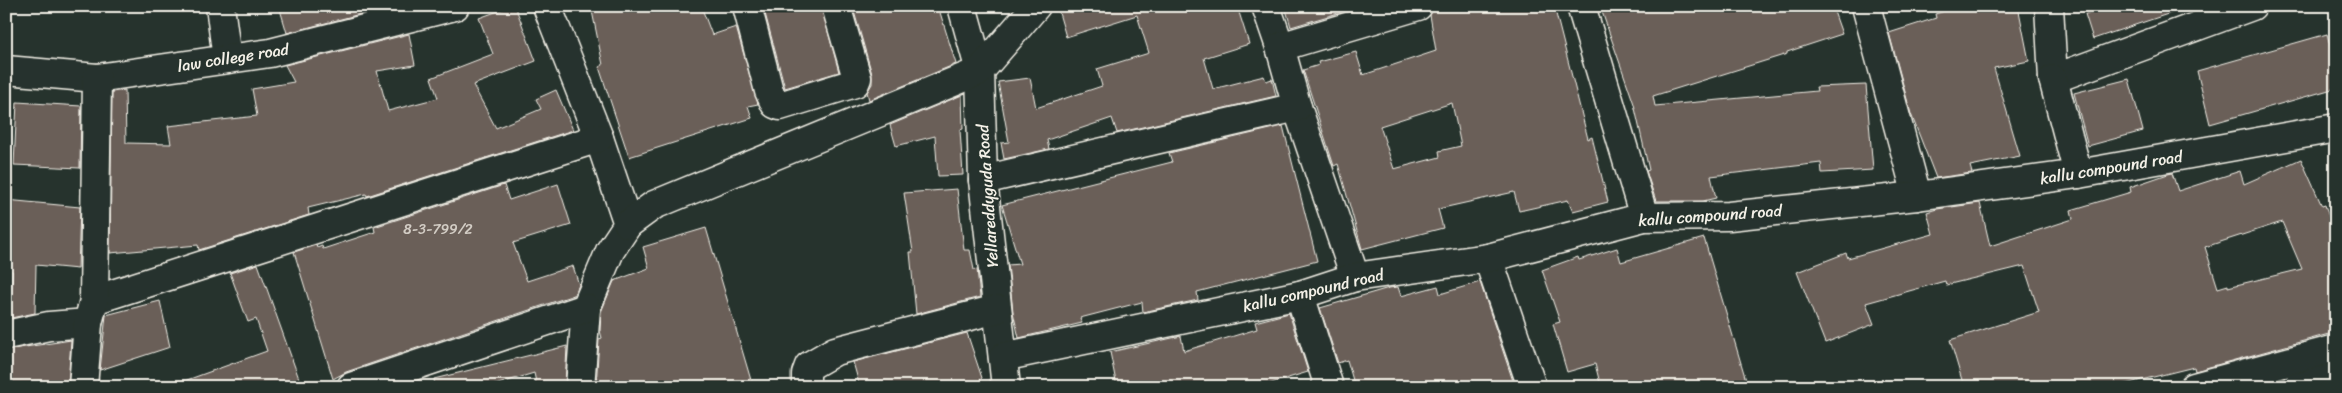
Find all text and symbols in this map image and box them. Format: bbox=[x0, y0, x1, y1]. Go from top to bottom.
street label: law college road bbox=[175, 34, 292, 81]
street label: Yellareddyguda Road bbox=[968, 122, 1007, 268]
street label: kallu compound road bbox=[2038, 142, 2186, 193]
street label: kallu compound road bbox=[1637, 196, 1784, 235]
house number: 8-3-799/2 bbox=[403, 217, 473, 242]
street label: kallu compound road bbox=[1240, 260, 1388, 321]

